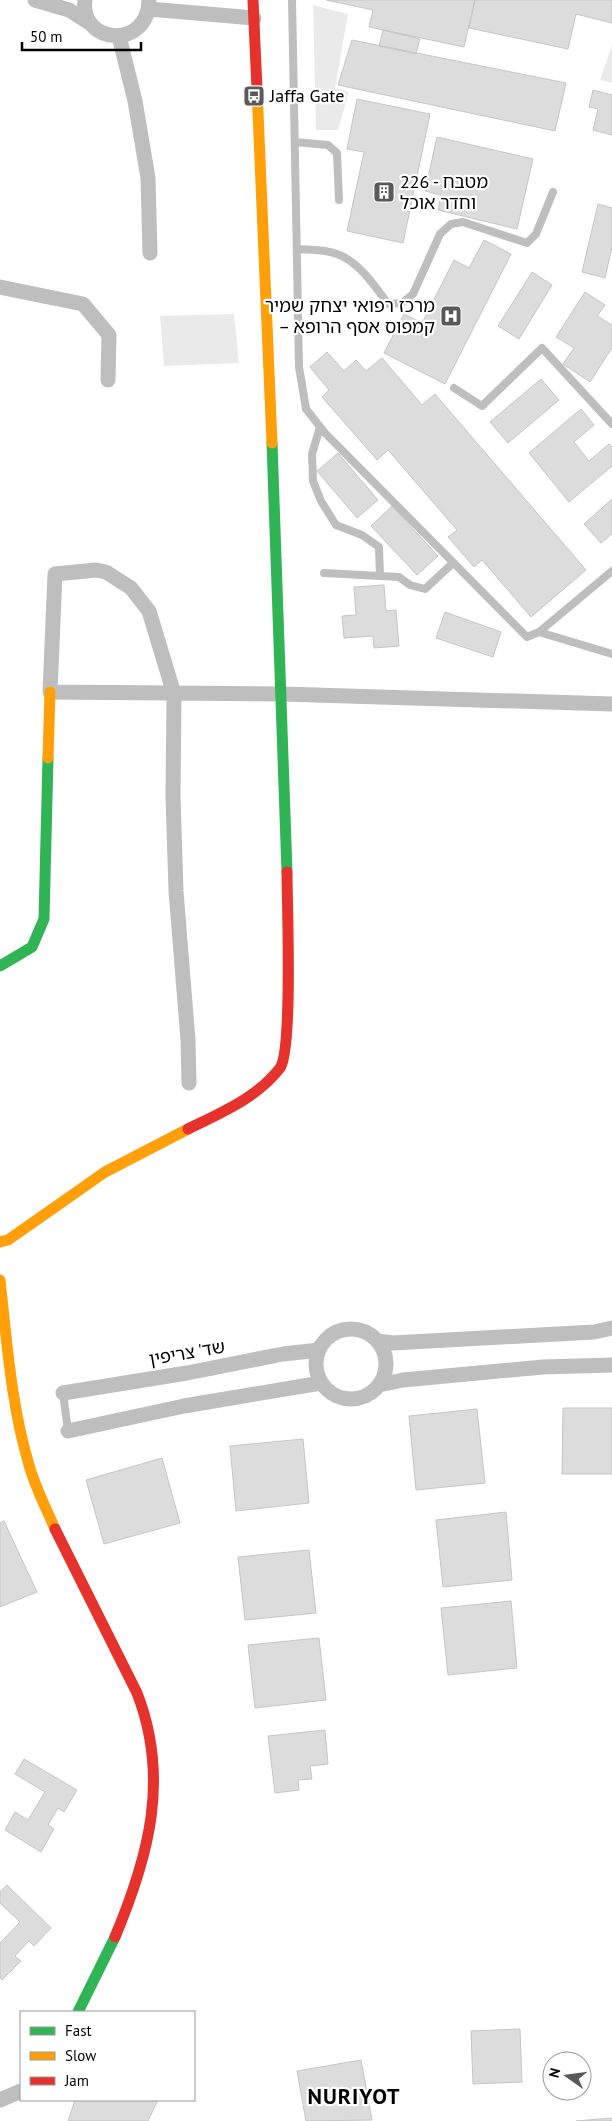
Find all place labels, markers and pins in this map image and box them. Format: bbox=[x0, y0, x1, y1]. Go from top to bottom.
bus stop icon: Jaffa Gate bbox=[242, 84, 266, 108]
place label: Jaffa Gate bbox=[269, 84, 344, 107]
place label: 226 - מטבח וחדר אוכל bbox=[400, 170, 488, 214]
building icon: 226 - מטבח וחדר אוכל bbox=[372, 180, 396, 204]
place label: מרכז רפואי יצחק שמיר – קמפוס אסף הרופא bbox=[265, 294, 435, 338]
hospital icon: מרכז רפואי יצחק שמיר – קמפוס אסף הרופא bbox=[439, 304, 463, 328]

